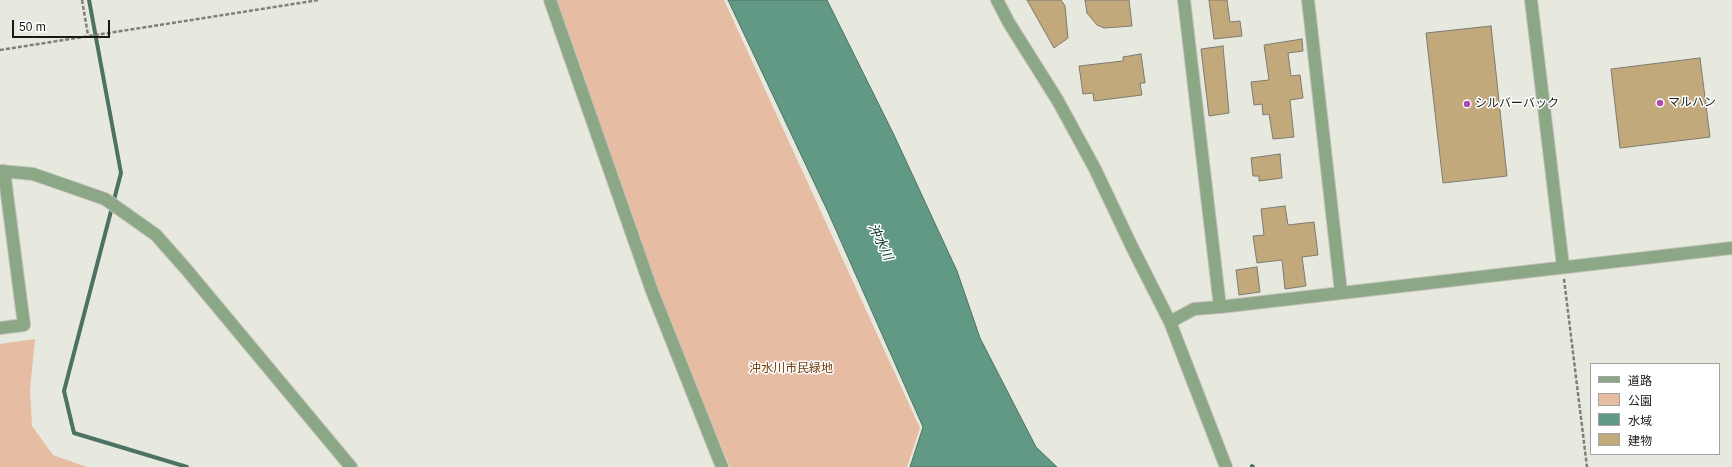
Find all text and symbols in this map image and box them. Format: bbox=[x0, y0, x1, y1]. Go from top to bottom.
scale bar bbox=[14, 12, 112, 38]
text: 50 m bbox=[19, 20, 46, 34]
place label: マルハン bbox=[1668, 96, 1716, 110]
place label: シルバーバック bbox=[1475, 97, 1559, 111]
marker: マルハン bbox=[1655, 98, 1665, 108]
marker: シルバーバック bbox=[1462, 99, 1472, 109]
water label: 沖水川 bbox=[864, 221, 896, 263]
park label: 沖水川市民緑地 bbox=[749, 362, 833, 376]
legend bbox=[1590, 363, 1720, 455]
text: 道路 bbox=[1628, 374, 1652, 388]
text: 公園 bbox=[1628, 394, 1652, 408]
text: 水域 bbox=[1628, 414, 1652, 428]
text: 建物 bbox=[1628, 434, 1652, 448]

